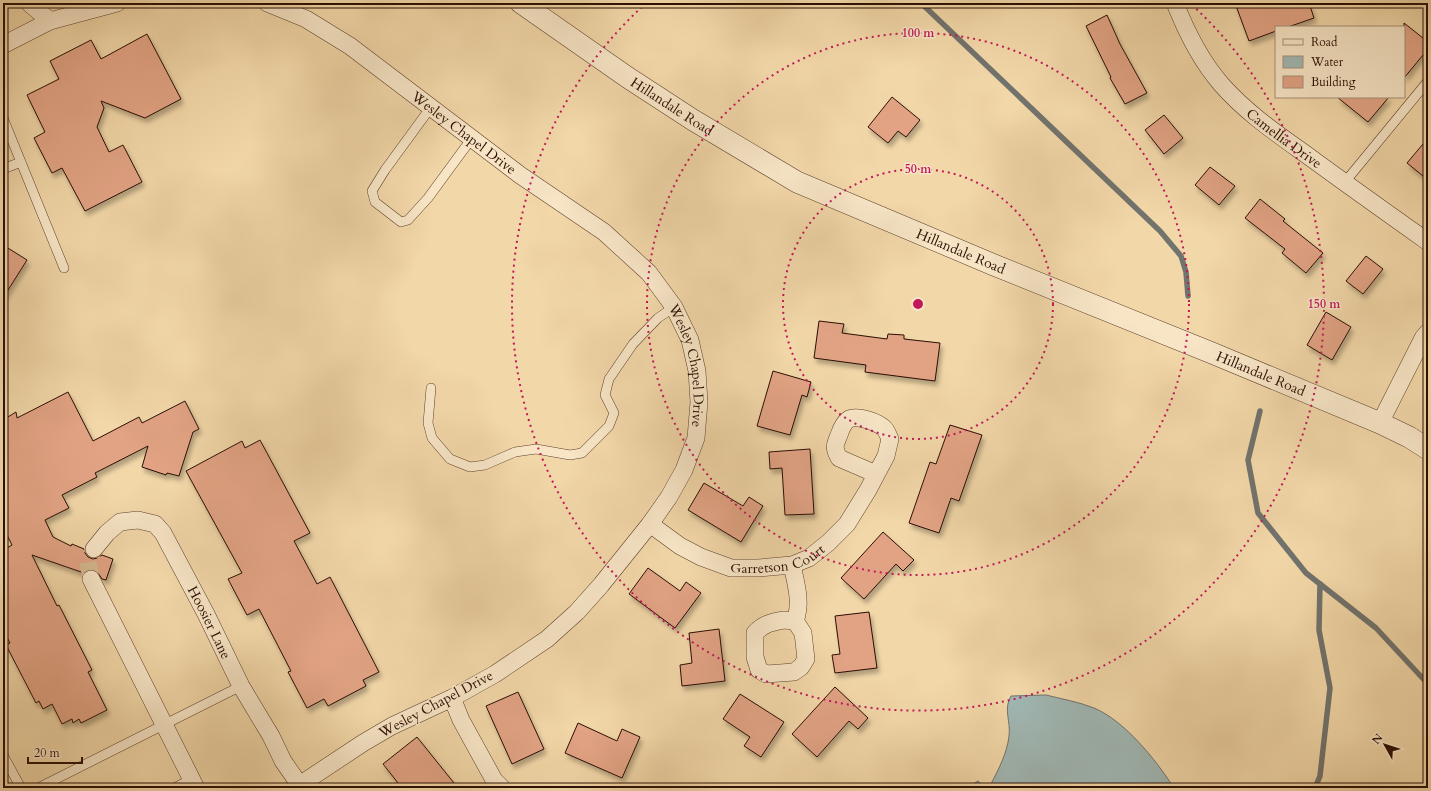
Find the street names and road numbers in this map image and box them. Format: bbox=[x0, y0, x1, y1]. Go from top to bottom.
street label: Hillandale Road bbox=[627, 72, 718, 140]
street label: Wesley Chapel Drive bbox=[407, 86, 520, 179]
street label: Camellia Drive bbox=[1242, 104, 1326, 173]
street label: Hillandale Road bbox=[914, 224, 1009, 278]
street label: Wesley Chapel Drive bbox=[664, 300, 709, 428]
street label: Hillandale Road bbox=[1214, 346, 1309, 401]
street label: Garretson Court bbox=[730, 539, 829, 578]
street label: Hoosier Lane bbox=[183, 582, 236, 662]
street label: Wesley Chapel Drive bbox=[375, 666, 497, 743]

